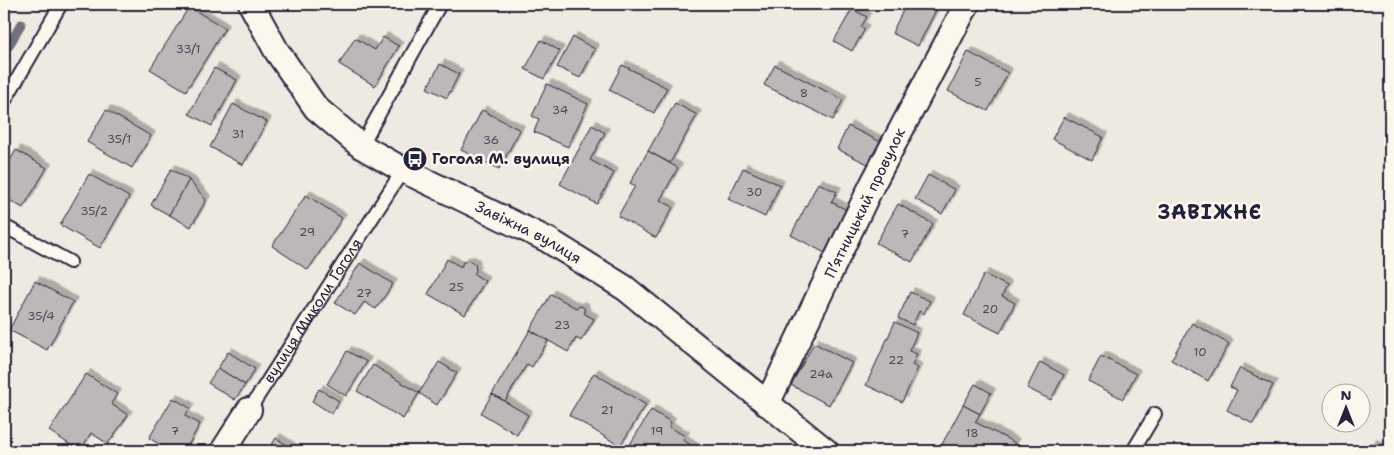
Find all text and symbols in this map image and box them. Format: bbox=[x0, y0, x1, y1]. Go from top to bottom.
house number: 33/1 bbox=[175, 41, 201, 57]
house number: 5 bbox=[974, 74, 982, 90]
house number: 8 bbox=[800, 85, 808, 101]
house number: 34 bbox=[552, 102, 568, 118]
street label: Пʼятницький провулок bbox=[820, 125, 910, 281]
house number: 31 bbox=[232, 126, 244, 142]
house number: 35/1 bbox=[107, 131, 131, 147]
house number: 36 bbox=[483, 132, 499, 148]
bus stop icon: Гоголя М. вулиця bbox=[402, 146, 428, 172]
place label: Гоголя М. вулиця bbox=[432, 149, 570, 169]
house number: 30 bbox=[746, 184, 762, 200]
street label: Завіжна вулиця bbox=[472, 196, 585, 268]
district label: ЗАВІЖНЄ bbox=[1158, 199, 1262, 225]
house number: 35/2 bbox=[80, 203, 108, 219]
house number: 29 bbox=[299, 224, 315, 240]
house number: 7 bbox=[901, 226, 909, 242]
street label: вулиця Миколи Гоголя bbox=[259, 235, 367, 387]
house number: 25 bbox=[448, 279, 464, 295]
house number: 27 bbox=[356, 285, 372, 301]
house number: 20 bbox=[982, 301, 998, 317]
house number: 35/4 bbox=[27, 308, 55, 324]
house number: 23 bbox=[554, 317, 570, 333]
house number: 10 bbox=[1193, 344, 1207, 360]
house number: 22 bbox=[888, 352, 904, 368]
house number: 24а bbox=[809, 366, 833, 382]
north arrow bbox=[1322, 382, 1372, 432]
text: N bbox=[1340, 386, 1352, 404]
house number: 21 bbox=[601, 402, 613, 418]
house number: 7 bbox=[171, 423, 179, 439]
house number: 19 bbox=[651, 423, 663, 439]
house number: 18 bbox=[965, 425, 979, 441]

